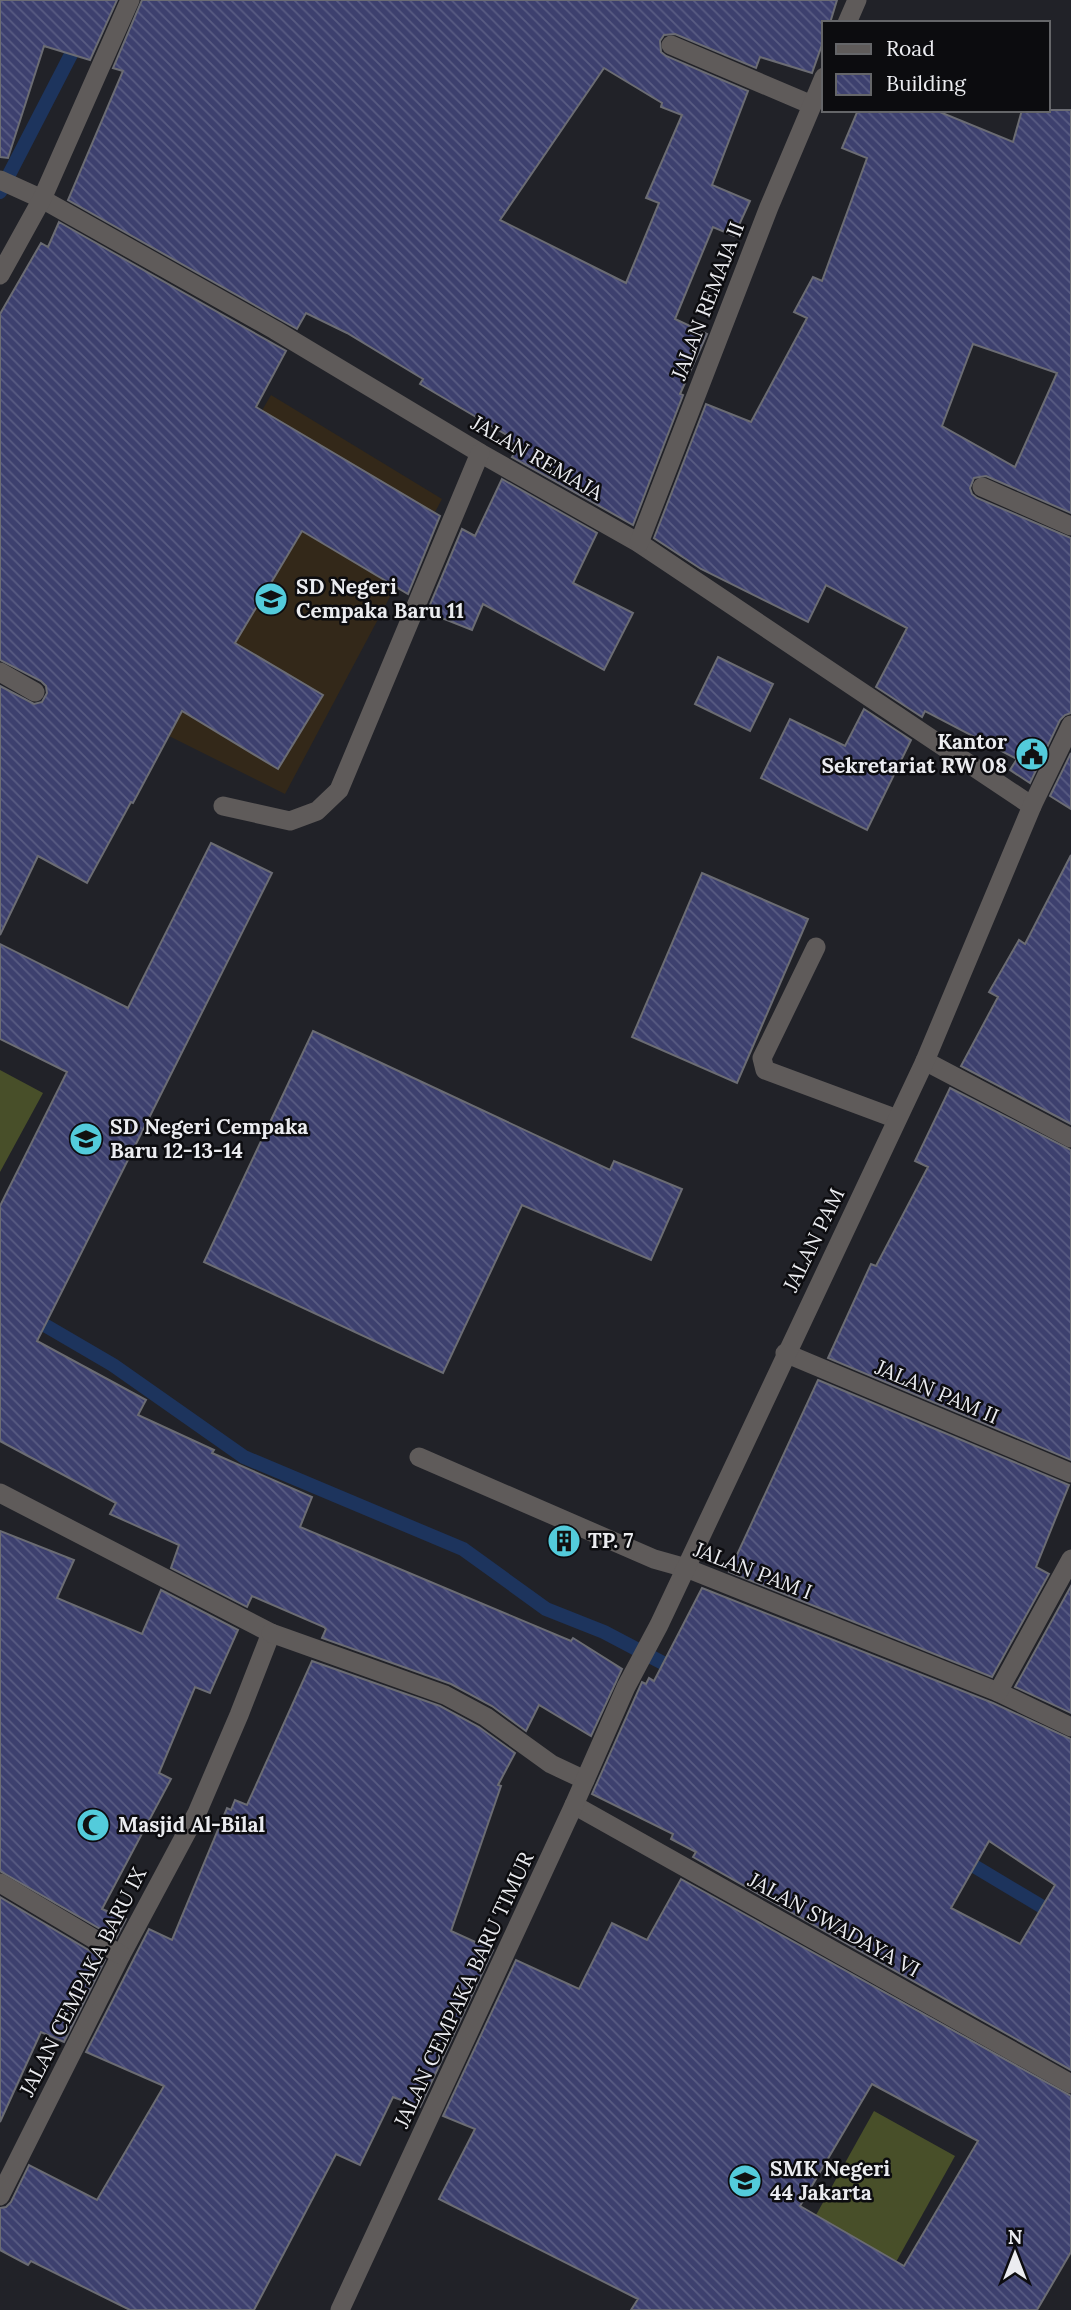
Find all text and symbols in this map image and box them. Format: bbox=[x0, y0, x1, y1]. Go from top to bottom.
legend bbox=[822, 21, 1050, 112]
text: Road bbox=[886, 35, 935, 62]
text: Building bbox=[886, 70, 966, 97]
street label: JALAN REMAJA II bbox=[665, 218, 750, 385]
street label: JALAN REMAJA bbox=[466, 408, 609, 507]
place label: SD Negeri Cempaka Baru 11 bbox=[296, 573, 464, 624]
school or university icon: SD Negeri Cempaka Baru 11 bbox=[252, 580, 290, 618]
place label: Kantor Sekretariat RW 08 bbox=[822, 728, 1007, 779]
public building icon: Kantor Sekretariat RW 08 bbox=[1013, 735, 1051, 773]
place label: SD Negeri Cempaka Baru 12-13-14 bbox=[110, 1113, 308, 1164]
school or university icon: SD Negeri Cempaka Baru 12-13-14 bbox=[67, 1120, 105, 1158]
street label: JALAN PAM bbox=[776, 1184, 850, 1297]
street label: JALAN PAM II bbox=[870, 1353, 1003, 1430]
building icon: TP. 7 bbox=[545, 1522, 583, 1560]
place label: TP. 7 bbox=[588, 1527, 634, 1554]
street label: JALAN PAM I bbox=[689, 1535, 816, 1605]
mosque icon: Masjid Al-Bilal bbox=[74, 1806, 112, 1844]
place label: Masjid Al-Bilal bbox=[118, 1811, 266, 1838]
street label: JALAN CEMPAKA BARU TIMUR bbox=[387, 1847, 540, 2133]
street label: JALAN CEMPAKA BARU IX bbox=[13, 1862, 152, 2102]
street label: JALAN SWADAYA VI bbox=[743, 1866, 925, 1983]
place label: SMK Negeri 44 Jakarta bbox=[770, 2155, 890, 2206]
school or university icon: SMK Negeri 44 Jakarta bbox=[726, 2162, 764, 2200]
north arrow bbox=[980, 2219, 1050, 2289]
text: N bbox=[1008, 2225, 1023, 2249]

